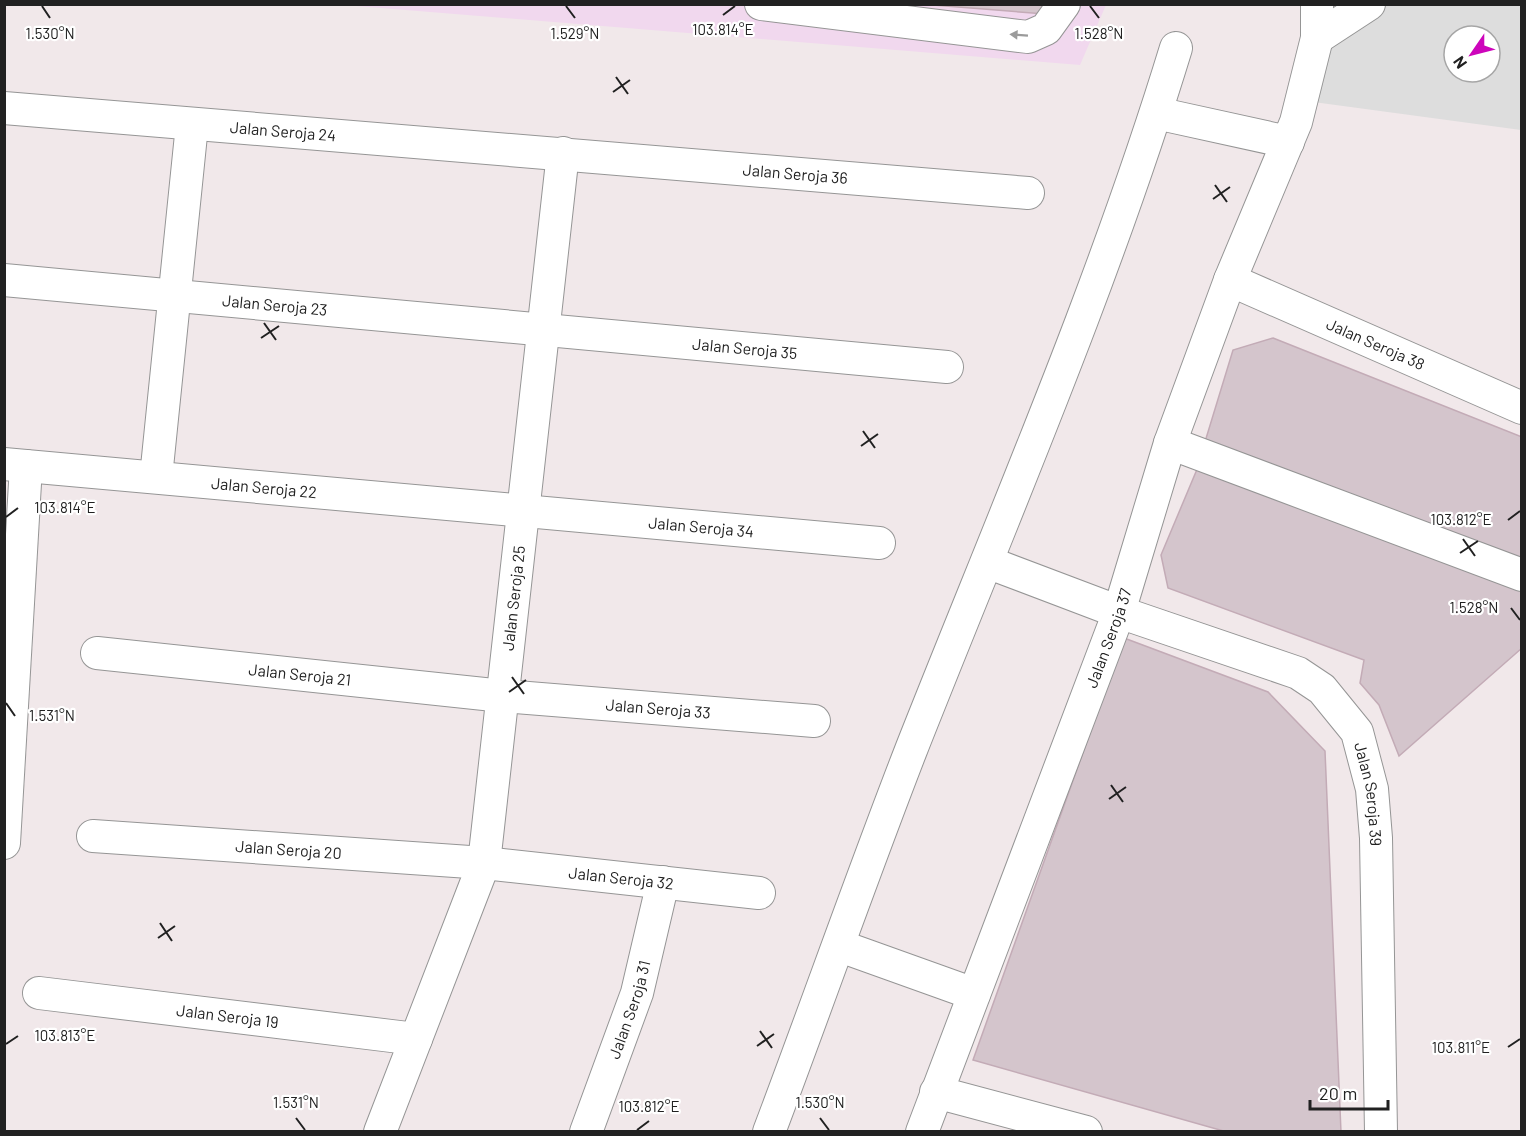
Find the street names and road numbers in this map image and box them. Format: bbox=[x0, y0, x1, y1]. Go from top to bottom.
street label: Jalan Seroja 24 bbox=[229, 117, 337, 145]
street label: Jalan Seroja 36 bbox=[742, 159, 849, 187]
street label: Jalan Seroja 23 bbox=[221, 290, 328, 319]
street label: Jalan Seroja 38 bbox=[1324, 314, 1428, 373]
street label: Jalan Seroja 35 bbox=[692, 334, 798, 362]
street label: Jalan Seroja 22 bbox=[210, 473, 318, 501]
street label: Jalan Seroja 34 bbox=[648, 512, 755, 541]
street label: Jalan Seroja 25 bbox=[498, 544, 528, 652]
street label: Jalan Seroja 37 bbox=[1081, 585, 1135, 690]
street label: Jalan Seroja 21 bbox=[248, 659, 352, 689]
street label: Jalan Seroja 33 bbox=[605, 694, 712, 722]
street label: Jalan Seroja 39 bbox=[1351, 740, 1386, 846]
street label: Jalan Seroja 20 bbox=[235, 836, 342, 862]
street label: Jalan Seroja 32 bbox=[568, 862, 675, 893]
street label: Jalan Seroja 31 bbox=[604, 958, 653, 1061]
street label: Jalan Seroja 19 bbox=[176, 1000, 280, 1031]

